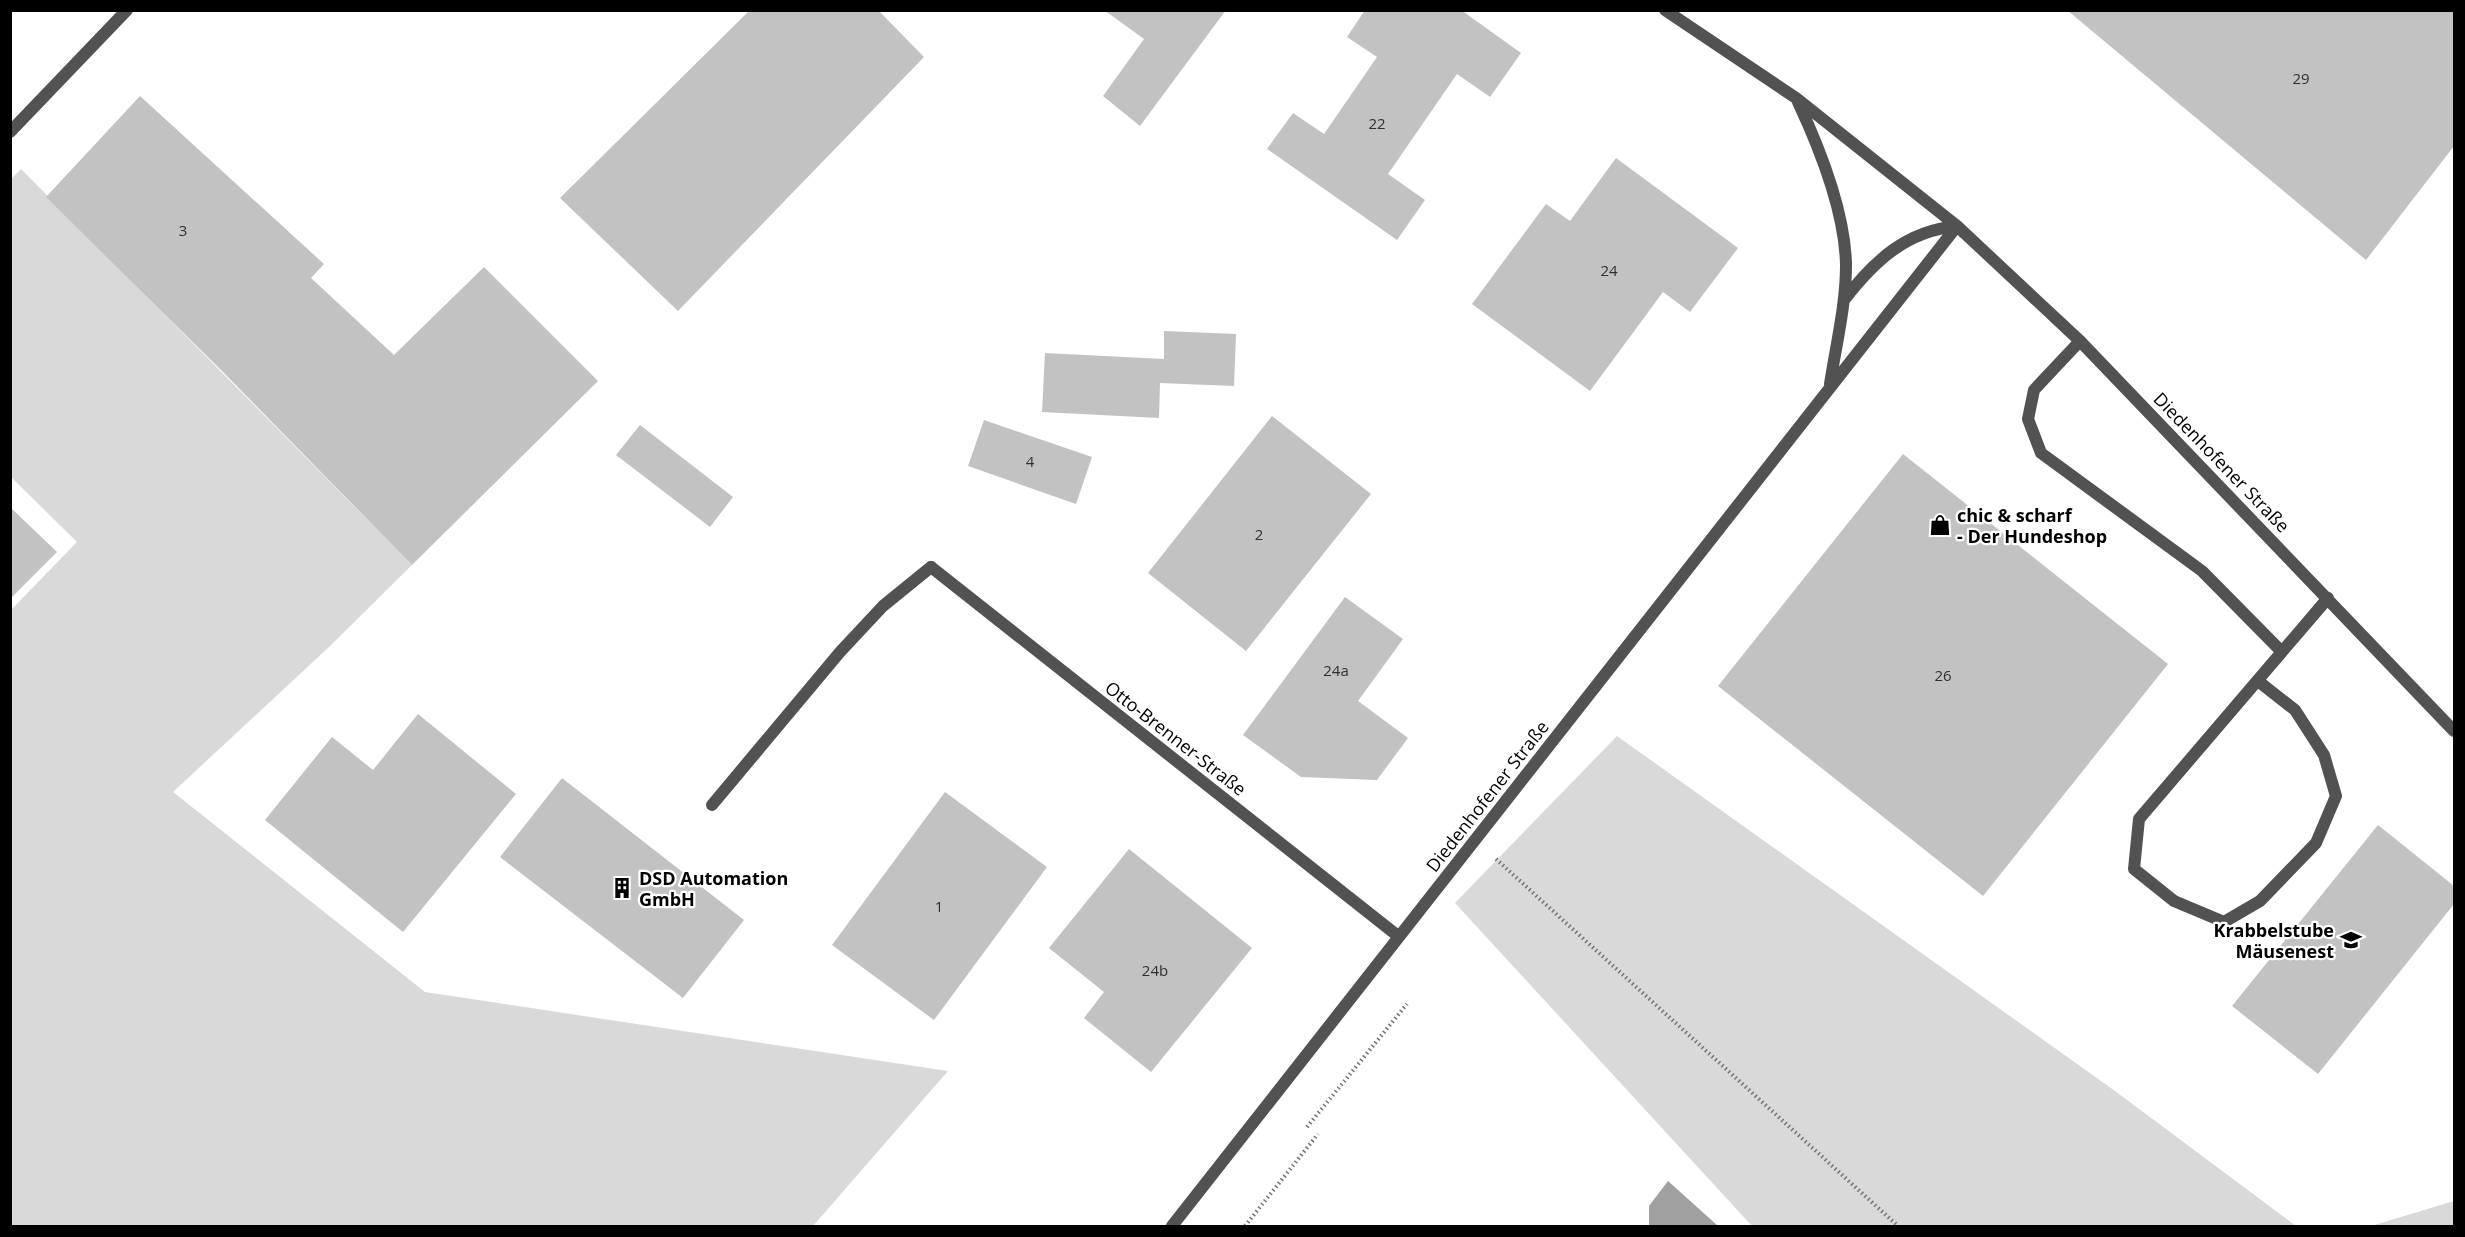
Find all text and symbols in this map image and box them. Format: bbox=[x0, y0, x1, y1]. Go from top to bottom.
house number: 29 bbox=[2292, 68, 2310, 88]
house number: 22 bbox=[1368, 113, 1386, 133]
house number: 3 bbox=[179, 220, 187, 240]
house number: 24 bbox=[1600, 260, 1618, 280]
street label: Diedenhofener Straße bbox=[2149, 387, 2295, 537]
house number: 4 bbox=[1026, 451, 1035, 471]
place label: chic & scharf - Der Hundeshop bbox=[1957, 503, 2107, 548]
shop icon: chic & scharf - Der Hundeshop bbox=[1928, 513, 1952, 537]
house number: 2 bbox=[1255, 524, 1263, 544]
house number: 24a bbox=[1323, 660, 1349, 680]
house number: 26 bbox=[1934, 665, 1952, 685]
street label: Otto-Brenner-Straße bbox=[1101, 675, 1251, 801]
street label: Diedenhofener Straße bbox=[1420, 715, 1554, 877]
place label: DSD Automation GmbH bbox=[639, 866, 788, 911]
building icon: DSD Automation GmbH bbox=[610, 876, 634, 900]
house number: 1 bbox=[935, 896, 943, 916]
place label: Krabbelstube Mäusenest bbox=[2213, 918, 2334, 963]
school or university icon: Krabbelstube Mäusenest bbox=[2339, 928, 2363, 952]
house number: 24b bbox=[1142, 960, 1168, 980]

